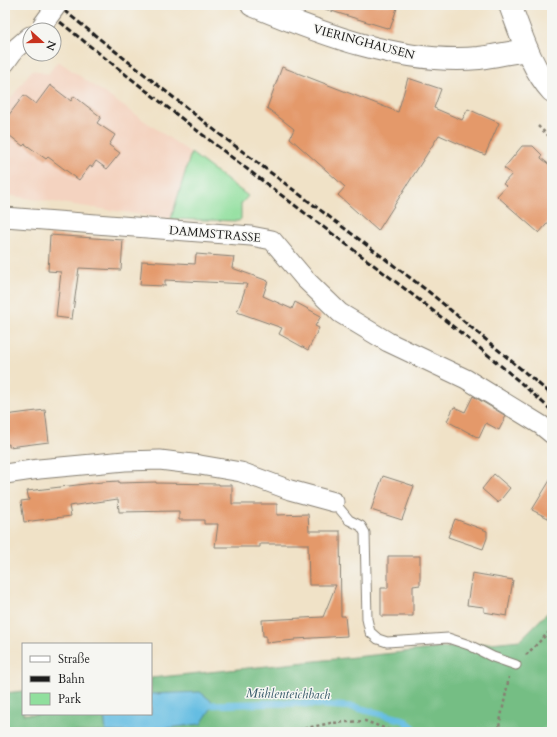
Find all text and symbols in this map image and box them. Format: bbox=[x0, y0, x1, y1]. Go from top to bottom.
street label: VIERINGHAUSEN bbox=[311, 21, 417, 63]
north arrow bbox=[22, 22, 62, 62]
text: N bbox=[42, 38, 60, 53]
street label: DAMMSTRASSE bbox=[168, 222, 262, 246]
legend bbox=[22, 643, 152, 715]
text: Straße bbox=[58, 651, 90, 667]
text: Bahn bbox=[58, 671, 85, 687]
water label: Mühlenteichbach bbox=[246, 684, 331, 704]
text: Park bbox=[58, 691, 82, 707]

